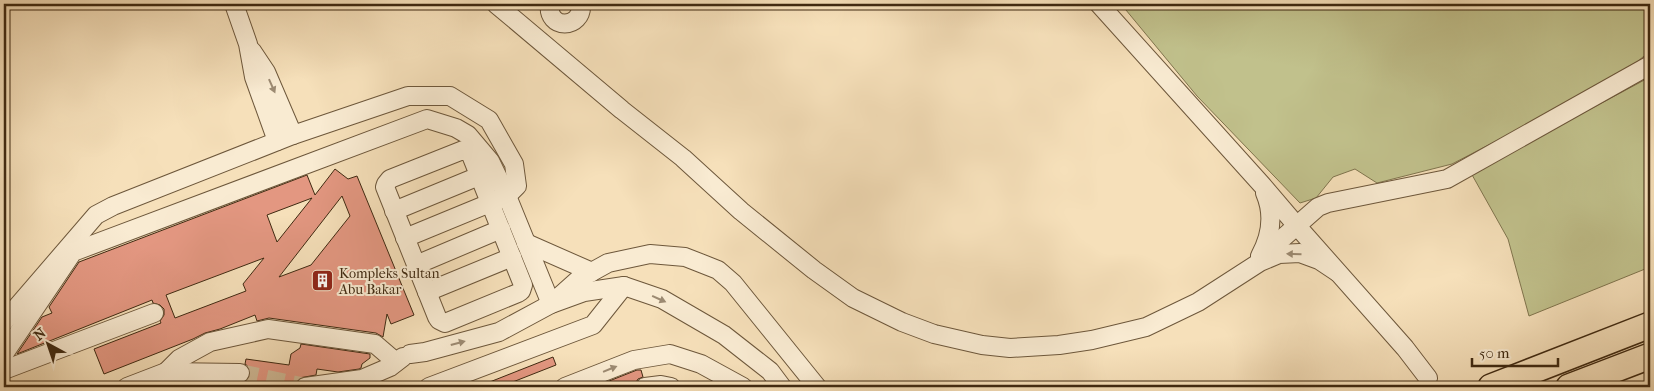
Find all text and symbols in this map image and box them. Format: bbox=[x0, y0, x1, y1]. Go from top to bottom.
one-way arrow bbox=[269, 79, 277, 93]
one-way arrow bbox=[1285, 250, 1301, 258]
place label: Kompleks Sultan Abu Bakar bbox=[338, 265, 440, 298]
building icon: Kompleks Sultan Abu Bakar bbox=[311, 269, 335, 293]
one-way arrow bbox=[652, 295, 666, 303]
north arrow bbox=[22, 318, 72, 368]
text: N bbox=[30, 324, 50, 344]
scale bar bbox=[1472, 336, 1558, 368]
one-way arrow bbox=[450, 339, 465, 347]
text: 50 m bbox=[1479, 344, 1510, 362]
one-way arrow bbox=[603, 365, 618, 373]

